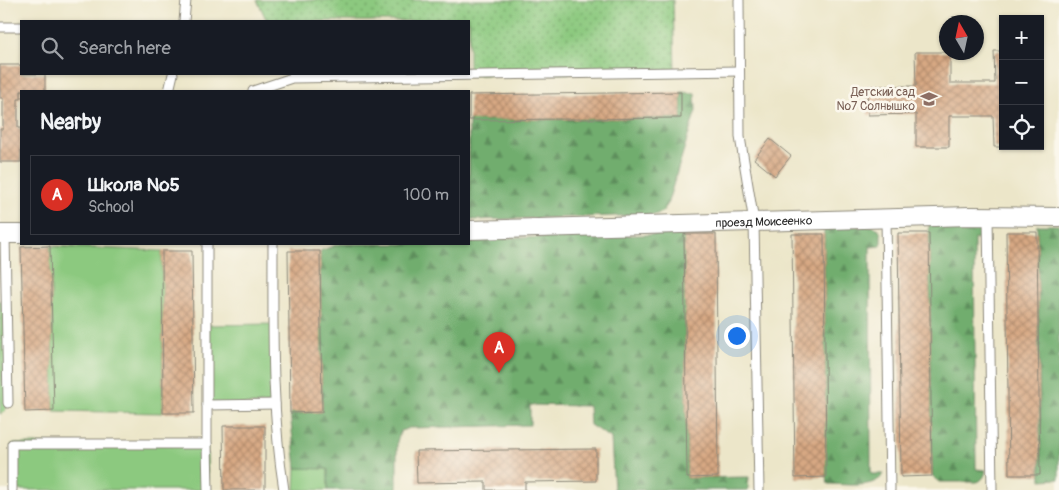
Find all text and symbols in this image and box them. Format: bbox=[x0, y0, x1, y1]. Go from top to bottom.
north arrow bbox=[939, 15, 984, 60]
map controls bbox=[999, 15, 1044, 150]
button: + bbox=[999, 15, 1044, 60]
search box bbox=[20, 20, 470, 75]
icon: search bbox=[38, 34, 66, 62]
text: Search here bbox=[78, 36, 171, 60]
button: − bbox=[999, 60, 1044, 105]
place label: Детский сад №7 Солнышко bbox=[836, 85, 916, 114]
school or university icon: Детский сад №7 Солнышко bbox=[919, 89, 939, 109]
button: locate bbox=[999, 105, 1044, 150]
text: Nearby bbox=[40, 109, 101, 136]
text: Школа №5 bbox=[88, 173, 180, 197]
text: A bbox=[52, 185, 62, 205]
text: 100 m bbox=[403, 185, 449, 205]
text: School bbox=[88, 197, 134, 217]
street label: проезд Моисеенко bbox=[715, 213, 813, 231]
your location bbox=[724, 323, 750, 349]
pin: A bbox=[483, 332, 515, 373]

